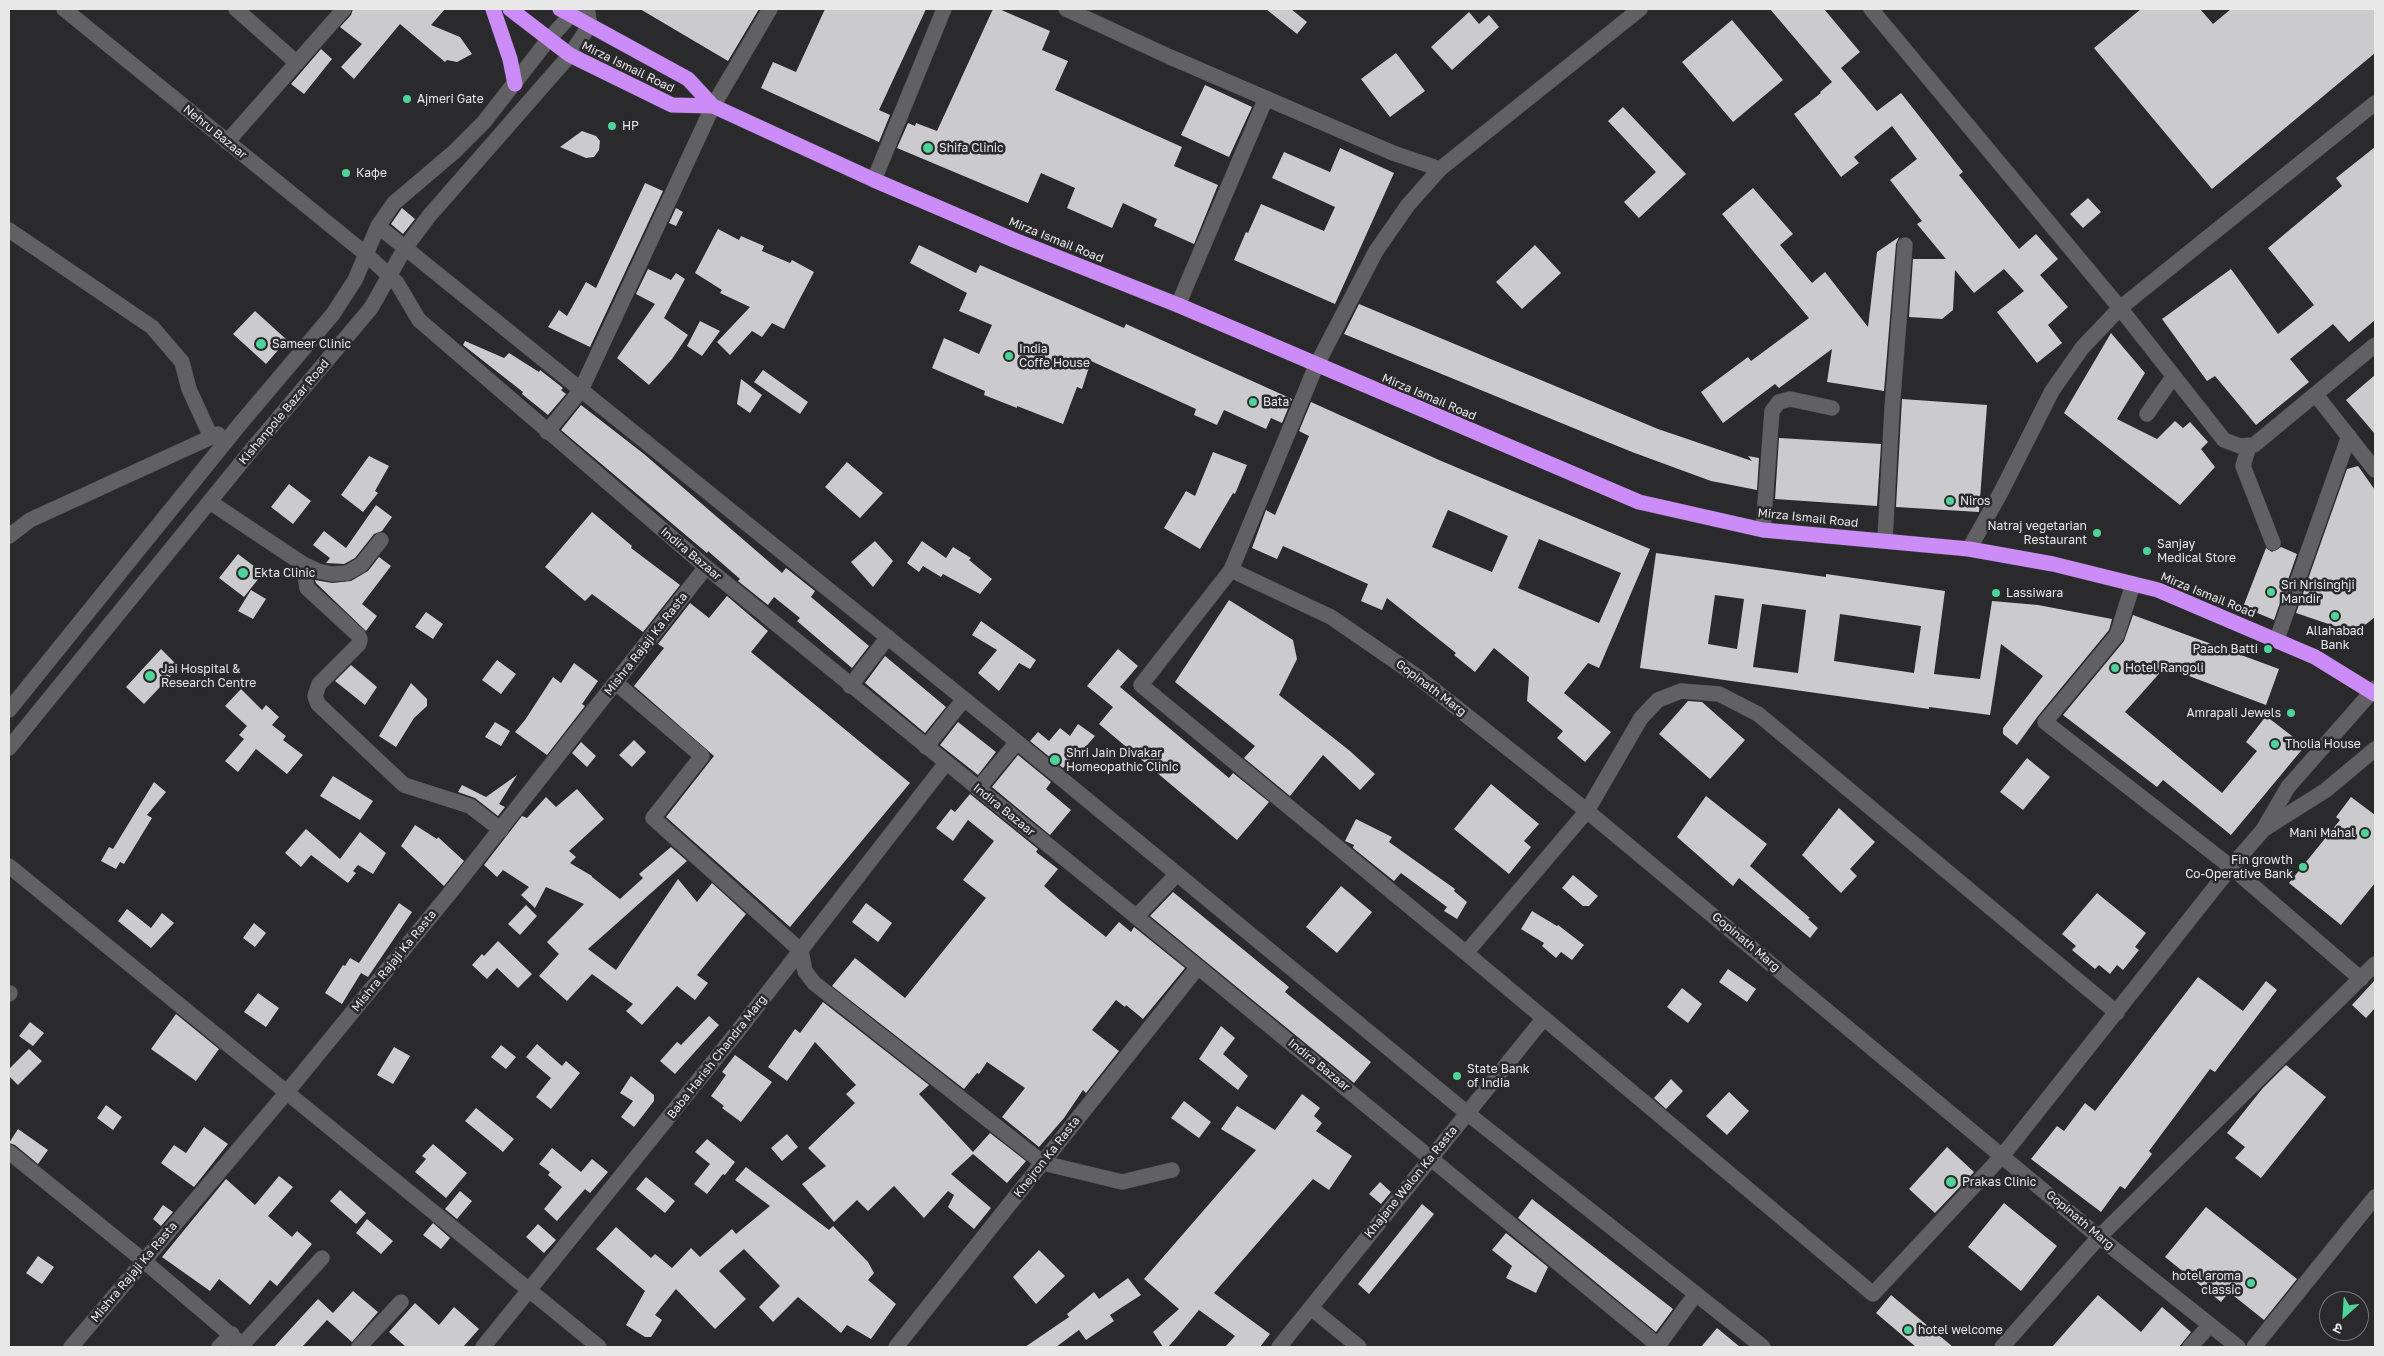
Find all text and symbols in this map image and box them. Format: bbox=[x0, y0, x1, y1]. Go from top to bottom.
street label: Mirza Ismail Road bbox=[579, 38, 677, 96]
place label: Ajmeri Gate bbox=[417, 92, 484, 106]
marker: Ajmeri Gate bbox=[401, 93, 413, 105]
street label: Nehru Bazaar bbox=[180, 102, 250, 162]
place label: HP bbox=[622, 119, 639, 133]
marker: HP bbox=[606, 120, 618, 132]
marker: Shifa Clinic bbox=[921, 141, 935, 155]
place label: Shifa Clinic bbox=[939, 141, 1004, 155]
place label: Кафе bbox=[356, 166, 387, 180]
marker: Кафе bbox=[340, 167, 352, 179]
street label: Mirza Ismail Road bbox=[1006, 214, 1106, 266]
marker: Sameer Clinic bbox=[254, 337, 268, 351]
place label: Sameer Clinic bbox=[272, 337, 351, 351]
place label: India Coffe House bbox=[1019, 342, 1090, 370]
marker: India Coffe House bbox=[1003, 350, 1015, 362]
street label: Kishanpole Bazar Road bbox=[236, 357, 332, 467]
street label: Mirza Ismail Road bbox=[1380, 371, 1478, 423]
place label: Bata bbox=[1263, 395, 1289, 409]
marker: Bata bbox=[1247, 396, 1259, 408]
place label: Niros bbox=[1960, 494, 1990, 508]
marker: Niros bbox=[1944, 495, 1956, 507]
street label: Mirza Ismail Road bbox=[1757, 506, 1859, 530]
place label: Natraj vegetarian Restaurant bbox=[1987, 519, 2087, 547]
street label: Indira Bazaar bbox=[658, 524, 724, 584]
marker: Natraj vegetarian Restaurant bbox=[2091, 527, 2103, 539]
place label: Sanjay Medical Store bbox=[2157, 537, 2236, 565]
marker: Sanjay Medical Store bbox=[2141, 545, 2153, 557]
marker: Ekta Clinic bbox=[236, 566, 250, 580]
place label: Ekta Clinic bbox=[254, 566, 315, 580]
street label: Mirza Ismail Road bbox=[2158, 569, 2258, 621]
place label: Sri Nrisinghji Mandir bbox=[2281, 578, 2355, 606]
place label: Lassiwara bbox=[2006, 586, 2063, 600]
marker: Sri Nrisinghji Mandir bbox=[2265, 586, 2277, 598]
marker: Lassiwara bbox=[1990, 587, 2002, 599]
street label: Mishra Rajaji Ka Rasta bbox=[601, 590, 691, 698]
marker: Allahabad Bank bbox=[2329, 610, 2341, 622]
place label: Allahabad Bank bbox=[2306, 624, 2364, 652]
place label: Paach Batti bbox=[2192, 642, 2258, 656]
marker: Paach Batti bbox=[2262, 643, 2274, 655]
street label: Gopinath Marg bbox=[1393, 657, 1469, 719]
place label: Hotel Rangoli bbox=[2125, 661, 2204, 675]
place label: Jai Hospital & Research Centre bbox=[161, 662, 256, 690]
marker: Hotel Rangoli bbox=[2109, 662, 2121, 674]
marker: Jai Hospital & Research Centre bbox=[143, 669, 157, 683]
place label: Amrapali Jewels bbox=[2187, 706, 2281, 720]
marker: Amrapali Jewels bbox=[2285, 707, 2297, 719]
place label: Tholia House bbox=[2285, 737, 2361, 751]
marker: Tholia House bbox=[2269, 738, 2281, 750]
place label: Shri Jain Divakar Homeopathic Clinic bbox=[1066, 746, 1178, 774]
marker: Shri Jain Divakar Homeopathic Clinic bbox=[1048, 753, 1062, 767]
street label: Indira Bazaar bbox=[970, 781, 1038, 839]
place label: Mani Mahal bbox=[2289, 826, 2355, 840]
marker: Mani Mahal bbox=[2359, 827, 2371, 839]
place label: Fin growth Co-Operative Bank bbox=[2185, 853, 2293, 881]
marker: Fin growth Co-Operative Bank bbox=[2297, 861, 2309, 873]
street label: Mishra Rajaji Ka Rasta bbox=[349, 907, 439, 1015]
street label: Gopinath Marg bbox=[1709, 909, 1783, 975]
street label: Baba Harish Chandra Marg bbox=[664, 992, 770, 1122]
street label: Indira Bazaar bbox=[1285, 1036, 1353, 1094]
place label: State Bank of India bbox=[1467, 1062, 1530, 1090]
marker: State Bank of India bbox=[1451, 1070, 1463, 1082]
street label: Khejron Ka Rasta bbox=[1011, 1114, 1083, 1200]
street label: Khajane Walon Ka Rasta bbox=[1361, 1123, 1461, 1241]
marker: Prakas Clinic bbox=[1944, 1175, 1958, 1189]
place label: Prakas Clinic bbox=[1962, 1175, 2036, 1189]
street label: Gopinath Marg bbox=[2043, 1187, 2117, 1253]
street label: Mishra Rajaji Ka Rasta bbox=[88, 1219, 180, 1325]
place label: hotel aroma classic bbox=[2172, 1269, 2241, 1297]
marker: hotel aroma classic bbox=[2245, 1277, 2257, 1289]
north arrow bbox=[2319, 1291, 2369, 1341]
text: उ bbox=[2330, 1320, 2345, 1338]
place label: hotel welcome bbox=[1918, 1323, 2003, 1337]
marker: hotel welcome bbox=[1902, 1324, 1914, 1336]

